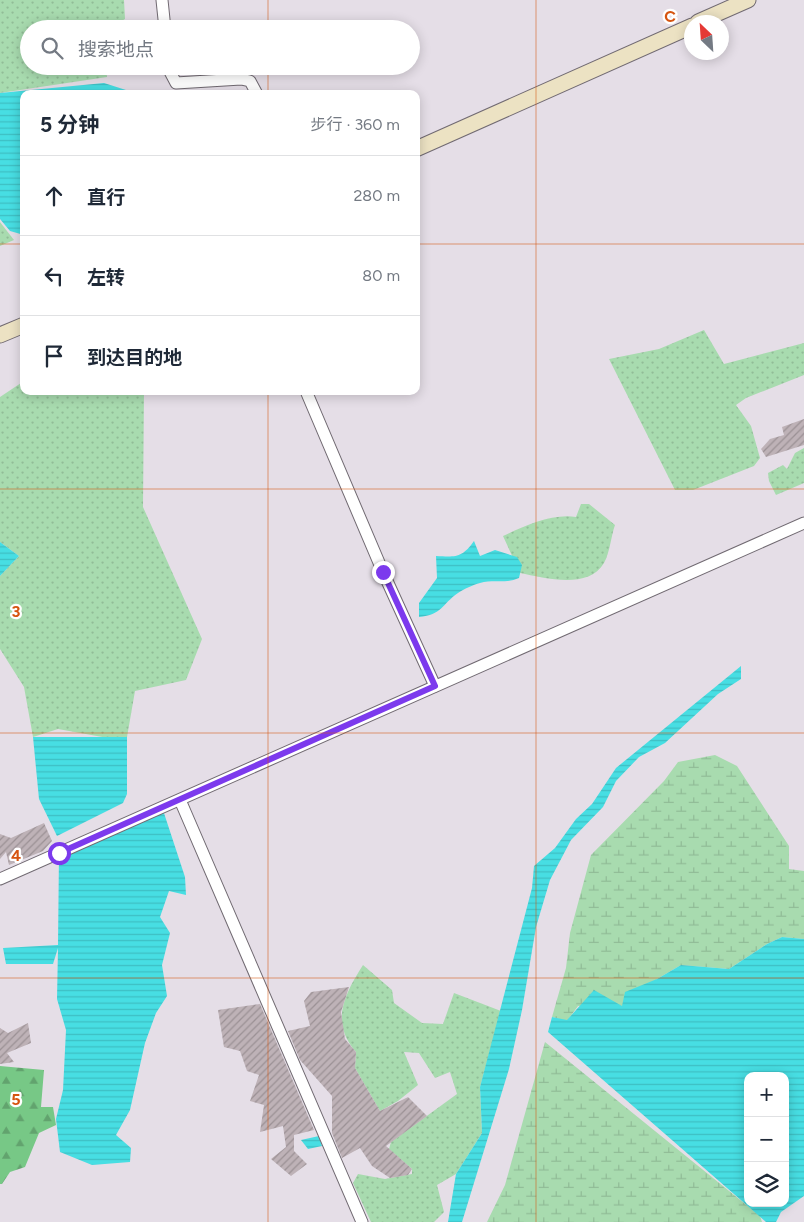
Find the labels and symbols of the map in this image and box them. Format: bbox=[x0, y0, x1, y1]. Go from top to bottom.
text: C bbox=[664, 7, 676, 26]
north arrow bbox=[684, 15, 729, 60]
route end bbox=[372, 561, 395, 584]
text: 3 bbox=[12, 602, 21, 621]
route start bbox=[48, 842, 71, 865]
text: 4 bbox=[11, 846, 21, 865]
text: 5 bbox=[11, 1090, 21, 1109]

